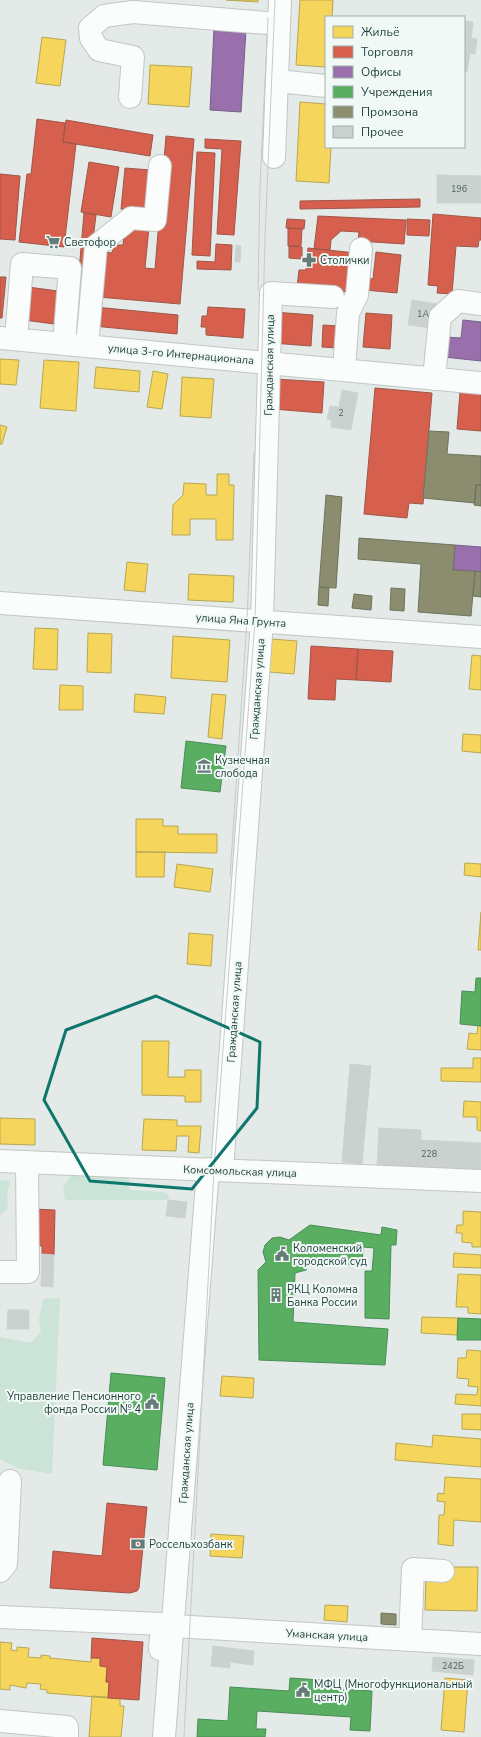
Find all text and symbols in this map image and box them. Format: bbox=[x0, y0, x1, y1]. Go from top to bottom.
legend bbox=[325, 16, 465, 148]
text: Жильё bbox=[361, 24, 399, 40]
text: Торговля bbox=[361, 44, 413, 60]
text: Офисы bbox=[361, 64, 401, 80]
text: Учреждения bbox=[360, 84, 433, 100]
text: Промзона bbox=[361, 104, 418, 120]
text: Прочее bbox=[361, 124, 404, 140]
house number: 196 bbox=[451, 183, 467, 195]
supermarket icon: Светофор bbox=[45, 234, 61, 250]
place label: Светофор bbox=[64, 235, 116, 250]
pharmacy icon: Столички bbox=[301, 252, 317, 268]
place label: Столички bbox=[320, 253, 369, 268]
house number: 1А bbox=[417, 308, 429, 320]
street label: Гражданская улица bbox=[261, 314, 278, 416]
street label: улица 3-го Интернационала bbox=[107, 341, 255, 368]
house number: 2 bbox=[338, 407, 344, 419]
street label: улица Яна Грунта bbox=[195, 610, 287, 631]
street label: Гражданская улица bbox=[246, 638, 269, 740]
place label: Кузнечная слобода bbox=[215, 753, 270, 781]
museum icon: Кузнечная слобода bbox=[196, 758, 212, 774]
street label: Гражданская улица bbox=[223, 961, 246, 1063]
house number: 228 bbox=[421, 1148, 437, 1160]
street label: Комсомольская улица bbox=[183, 1162, 297, 1181]
place label: Коломенский городской суд bbox=[293, 1241, 368, 1269]
public building icon: Коломенский городской суд bbox=[274, 1246, 290, 1262]
place label: РКЦ Коломна Банка России bbox=[287, 1282, 358, 1310]
building icon: РКЦ Коломна Банка России bbox=[268, 1287, 284, 1303]
place label: Управление Пенсионного фонда России № 4 bbox=[6, 1389, 141, 1417]
public building icon: Управление Пенсионного фонда России № 4 bbox=[144, 1394, 160, 1410]
street label: Гражданская улица bbox=[175, 1402, 198, 1504]
bank icon: Россельхозбанк bbox=[130, 1536, 146, 1552]
place label: Россельхозбанк bbox=[149, 1537, 233, 1552]
street label: Уманская улица bbox=[284, 1626, 369, 1645]
house number: 242Б bbox=[442, 1660, 464, 1672]
place label: МФЦ (Многофункциональный центр) bbox=[314, 1677, 472, 1705]
public building icon: МФЦ (Многофункциональный центр) bbox=[295, 1682, 311, 1698]

